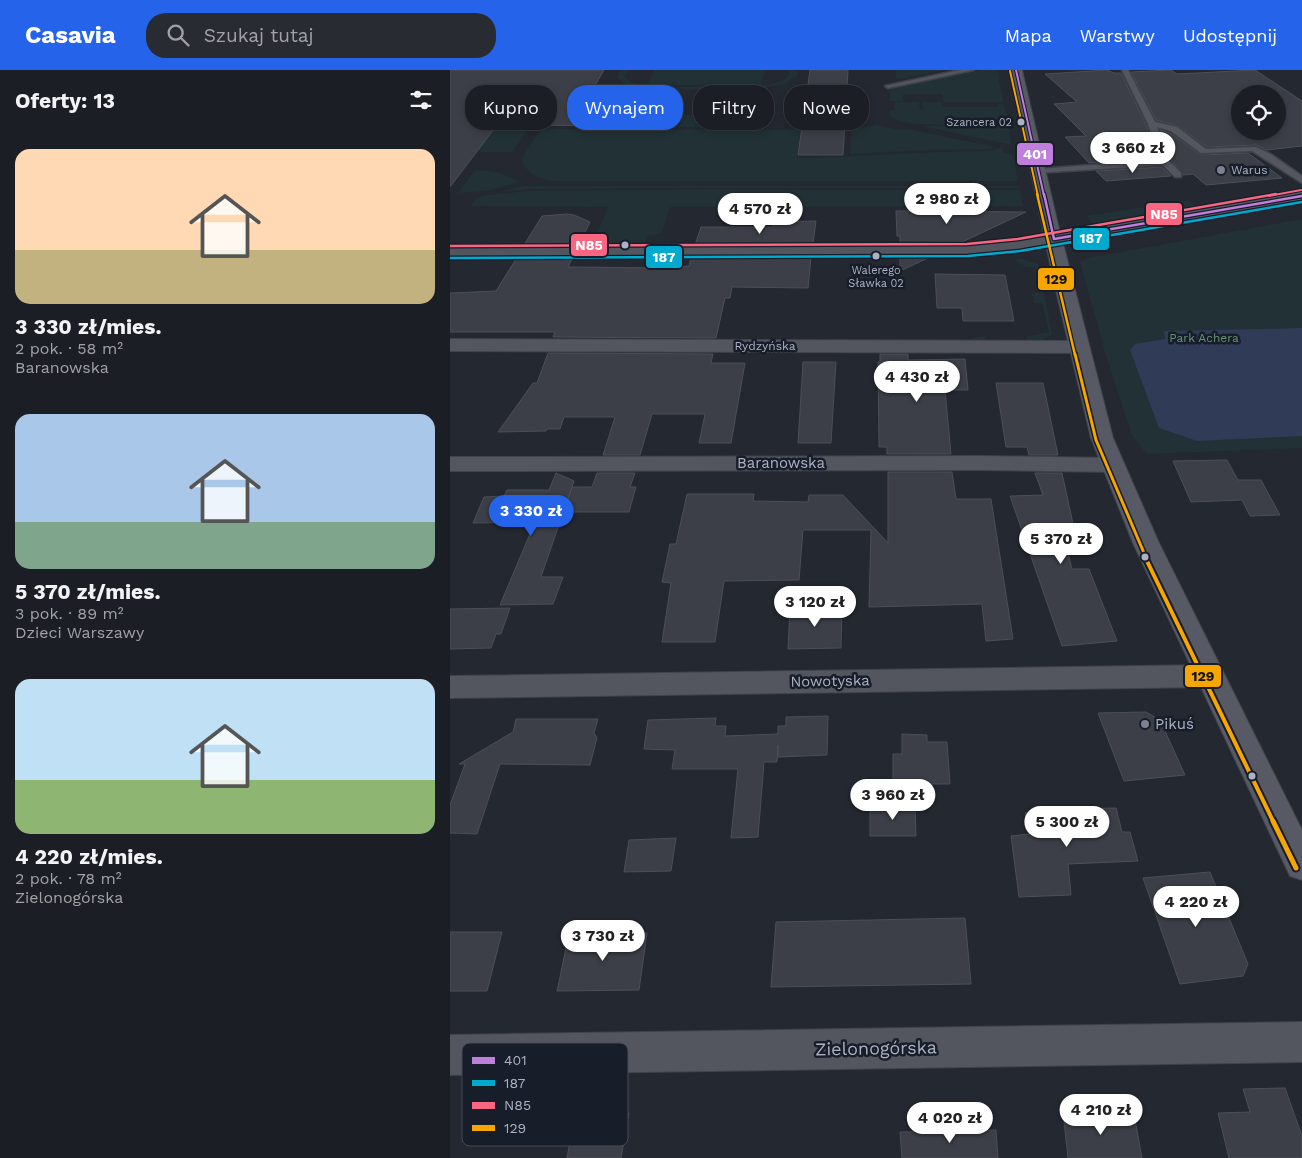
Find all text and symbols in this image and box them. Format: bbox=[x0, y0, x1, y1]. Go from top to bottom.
search box bbox=[146, 13, 496, 58]
text: Casavia bbox=[25, 21, 116, 49]
icon: search bbox=[164, 21, 192, 49]
text: Szukaj tutaj bbox=[204, 24, 314, 47]
text: Mapa bbox=[1005, 25, 1052, 46]
text: Warstwy bbox=[1080, 25, 1155, 46]
text: Udostępnij bbox=[1183, 25, 1277, 46]
chip: Kupno bbox=[465, 85, 557, 130]
chip: Wynajem bbox=[567, 85, 683, 130]
chip: Filtry bbox=[693, 85, 774, 130]
chip: Nowe bbox=[784, 85, 869, 130]
map controls bbox=[1231, 85, 1286, 140]
button: locate bbox=[1231, 85, 1286, 140]
icon: filters bbox=[407, 86, 435, 114]
text: Oferty: 13 bbox=[15, 88, 115, 113]
place label: Szancera 02 bbox=[946, 116, 1012, 129]
marker: Szancera 02 bbox=[1016, 117, 1026, 127]
pin: 3 660 zł bbox=[1081, 132, 1185, 174]
text: 3 660 zł bbox=[1101, 138, 1165, 157]
line badge: 401 bbox=[1016, 142, 1054, 166]
text: 401 bbox=[1023, 146, 1047, 162]
place label: Warus bbox=[1231, 163, 1267, 177]
marker: Warus bbox=[1215, 164, 1227, 176]
icon: home bbox=[180, 181, 270, 271]
pin: 2 980 zł bbox=[895, 182, 999, 225]
text: 2 980 zł bbox=[915, 189, 979, 208]
pin: 4 570 zł bbox=[708, 192, 812, 235]
text: 4 570 zł bbox=[729, 199, 791, 218]
line badge: N85 bbox=[1145, 202, 1183, 226]
text: N85 bbox=[1150, 206, 1178, 222]
line badge: 187 bbox=[1072, 227, 1110, 251]
text: 187 bbox=[1080, 230, 1103, 246]
line badge: N85 bbox=[570, 233, 608, 257]
text: N85 bbox=[575, 237, 603, 253]
unlabelled marker bbox=[620, 240, 630, 250]
line badge: 187 bbox=[645, 245, 683, 269]
text: 187 bbox=[653, 249, 676, 265]
marker: Walerego Sławka 02 bbox=[871, 251, 881, 261]
place label: Walerego Sławka 02 bbox=[848, 264, 904, 290]
line badge: 129 bbox=[1037, 267, 1075, 291]
text: 129 bbox=[1044, 271, 1068, 287]
text: 3 330 zł/mies. bbox=[15, 314, 162, 339]
park label: Park Achera bbox=[1169, 331, 1239, 345]
text: 2 pok. · 58 m² bbox=[15, 339, 123, 358]
street label: Rydzyńska bbox=[734, 339, 796, 353]
text: Baranowska bbox=[15, 358, 109, 377]
pin: 4 430 zł bbox=[865, 360, 969, 403]
text: 4 430 zł bbox=[885, 367, 949, 386]
icon: home bbox=[180, 446, 270, 536]
street label: Baranowska bbox=[737, 454, 825, 472]
pin: 3 330 zł bbox=[479, 494, 583, 537]
text: 3 330 zł bbox=[500, 501, 562, 520]
pin: 5 370 zł bbox=[1009, 522, 1113, 565]
text: 5 370 zł bbox=[1030, 529, 1092, 548]
unlabelled marker bbox=[1140, 552, 1150, 562]
text: 5 370 zł/mies. bbox=[15, 579, 161, 604]
pin: 3 120 zł bbox=[763, 586, 867, 628]
text: 3 120 zł bbox=[785, 592, 845, 611]
text: 3 pok. · 89 m² bbox=[15, 604, 124, 623]
text: Dzieci Warszawy bbox=[15, 623, 144, 642]
line badge: 129 bbox=[1184, 664, 1222, 688]
text: 129 bbox=[1191, 668, 1215, 684]
street label: Nowotyska bbox=[790, 671, 870, 691]
icon: home bbox=[180, 711, 270, 801]
place label: Pikuś bbox=[1155, 715, 1194, 733]
marker: Pikuś bbox=[1139, 718, 1151, 730]
unlabelled marker bbox=[1247, 771, 1257, 781]
pin: 3 960 zł bbox=[841, 778, 945, 821]
text: 3 960 zł bbox=[861, 785, 925, 804]
pin: 5 300 zł bbox=[1015, 806, 1119, 848]
text: 5 300 zł bbox=[1035, 812, 1099, 831]
text: 4 220 zł/mies. bbox=[15, 844, 163, 869]
text: 2 pok. · 78 m² bbox=[15, 869, 122, 888]
pin: 4 220 zł bbox=[1144, 886, 1248, 928]
text: Zielonogórska bbox=[15, 888, 123, 907]
text: 4 220 zł bbox=[1164, 892, 1228, 911]
pin: 3 730 zł bbox=[551, 920, 655, 962]
text: 3 730 zł bbox=[572, 926, 634, 945]
street label: Zielonogórska bbox=[815, 1036, 937, 1060]
legend bbox=[462, 1043, 628, 1146]
text: 401 bbox=[504, 1052, 527, 1068]
text: 187 bbox=[504, 1075, 526, 1091]
pin: 4 210 zł bbox=[1049, 1094, 1153, 1136]
text: N85 bbox=[504, 1097, 531, 1113]
text: 4 210 zł bbox=[1071, 1100, 1131, 1119]
pin: 4 020 zł bbox=[898, 1102, 1002, 1144]
text: 4 020 zł bbox=[918, 1108, 982, 1127]
text: 129 bbox=[504, 1120, 526, 1136]

